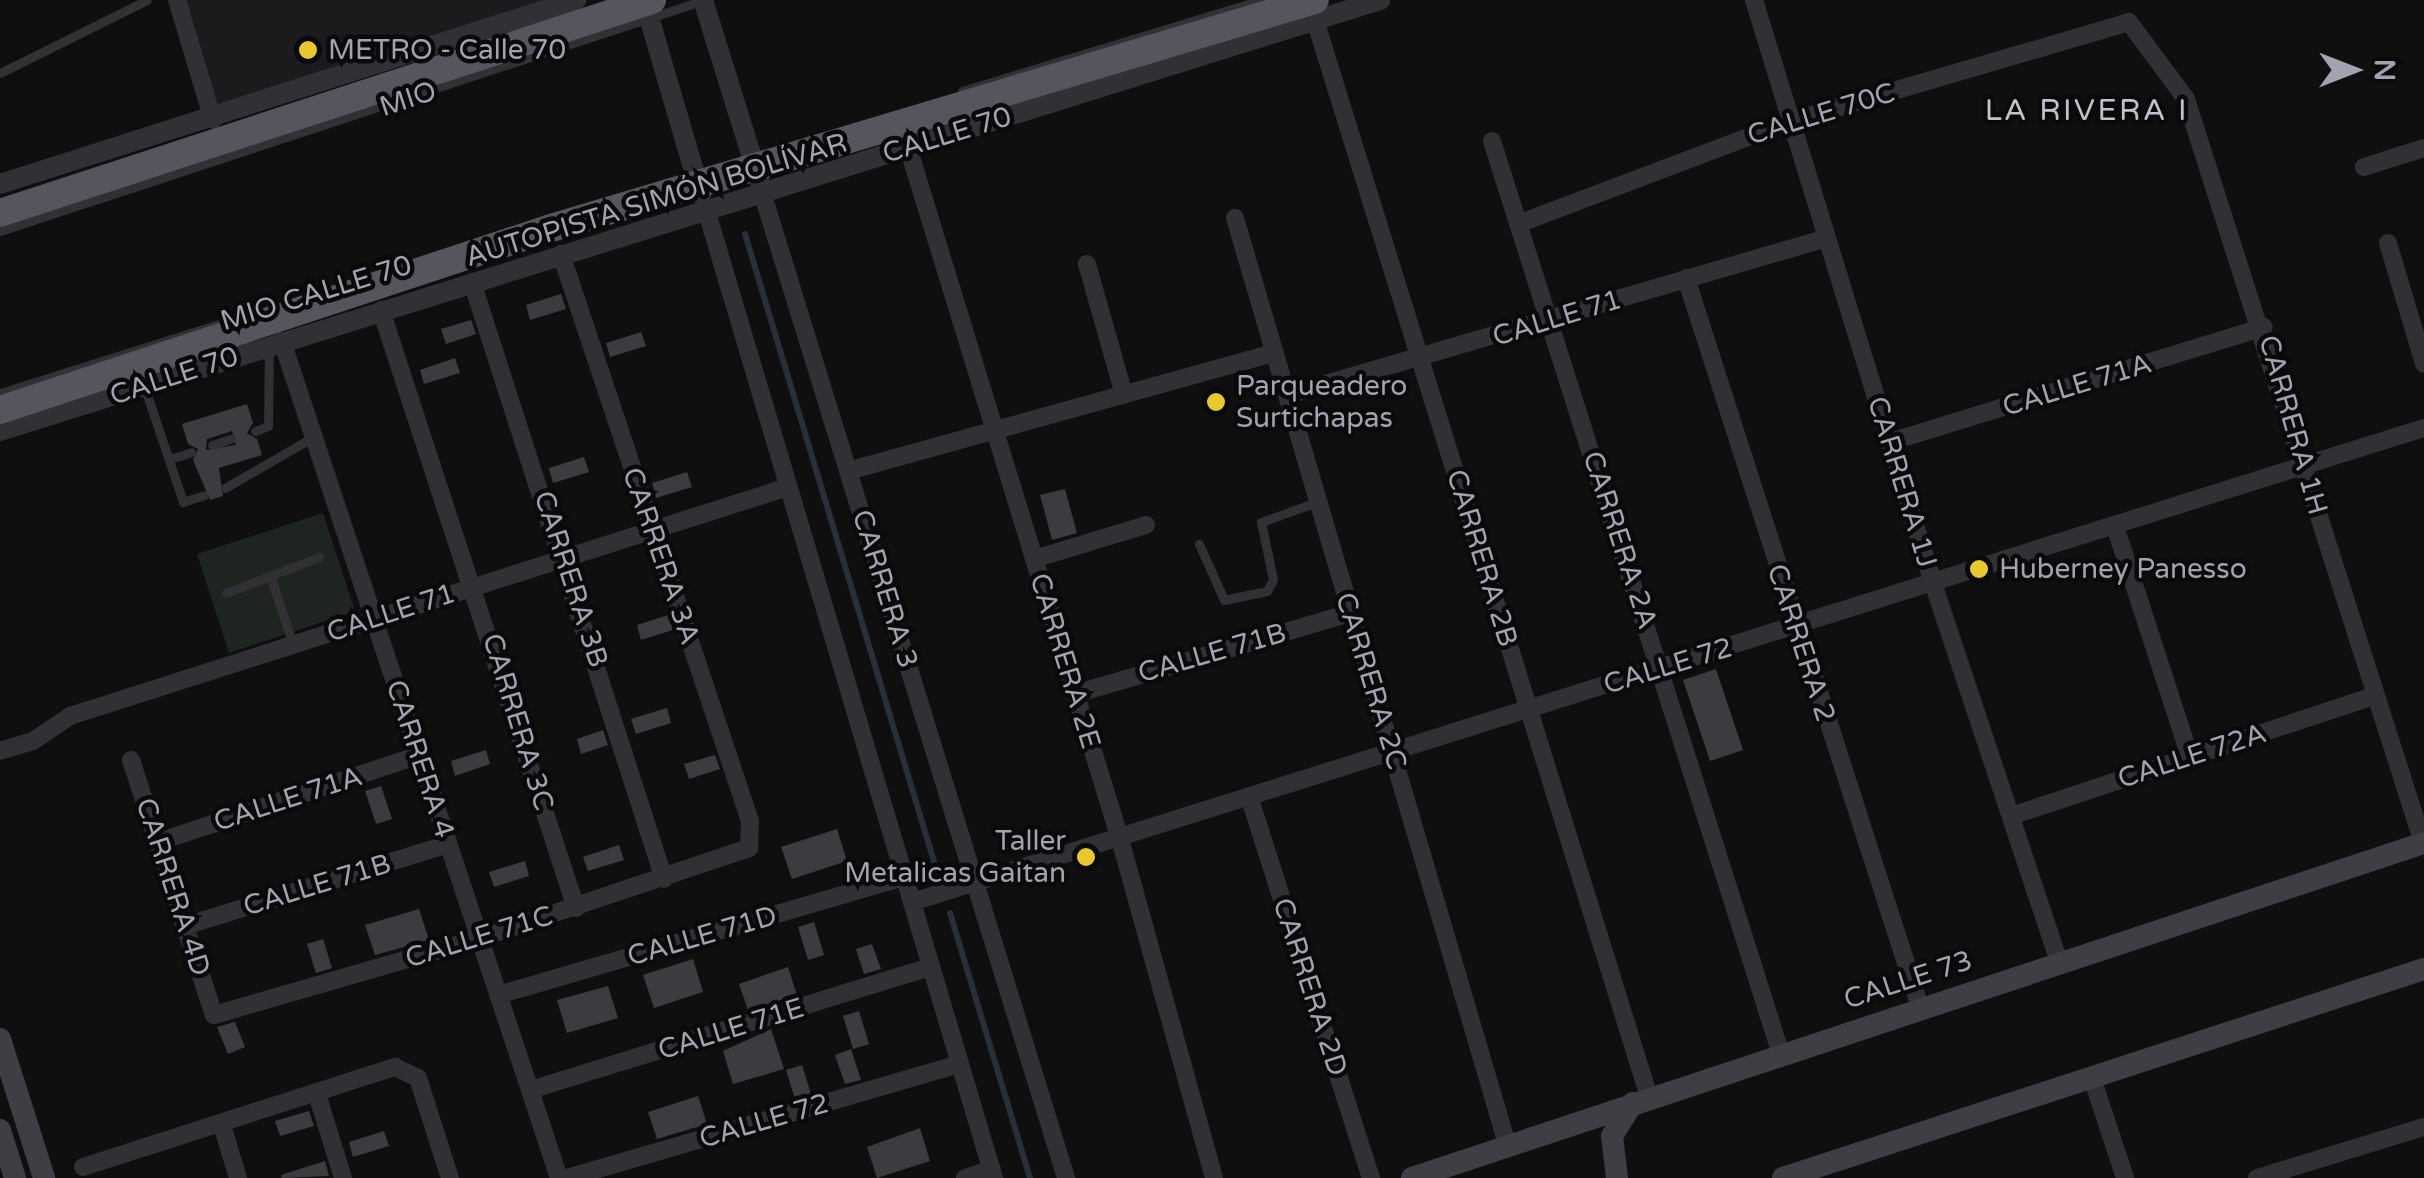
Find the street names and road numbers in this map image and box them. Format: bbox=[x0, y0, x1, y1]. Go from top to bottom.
street label: MIO bbox=[375, 74, 441, 124]
street label: CALLE 70C bbox=[1743, 76, 1899, 152]
street label: CALLE 70 bbox=[879, 100, 1015, 170]
street label: AUTOPISTA SIMÓN BOLÍVAR bbox=[461, 126, 851, 274]
street label: MIO CALLE 70 bbox=[216, 248, 416, 338]
street label: CALLE 71 bbox=[1489, 283, 1625, 353]
street label: CARRERA 1H bbox=[2251, 331, 2335, 519]
street label: CALLE 70 bbox=[106, 339, 242, 413]
street label: CALLE 71A bbox=[1999, 346, 2155, 424]
street label: CARRERA 1J bbox=[1860, 393, 1944, 571]
street label: CARRERA 2A bbox=[1575, 447, 1665, 633]
street label: CARRERA 3A bbox=[615, 463, 707, 649]
street label: CARRERA 2B bbox=[1439, 466, 1525, 650]
street label: CARRERA 3B bbox=[527, 487, 615, 671]
street label: CARRERA 3 bbox=[845, 506, 925, 672]
street label: CARRERA 2 bbox=[1760, 560, 1842, 726]
street label: CARRERA 2E bbox=[1022, 569, 1108, 753]
street label: CALLE 71 bbox=[323, 576, 459, 650]
street label: CARRERA 2C bbox=[1328, 588, 1414, 774]
street label: CALLE 71B bbox=[1134, 616, 1290, 690]
street label: CARRERA 3C bbox=[475, 629, 561, 815]
street label: CALLE 72 bbox=[1600, 631, 1736, 701]
street label: CARRERA 4 bbox=[379, 676, 461, 842]
street label: CALLE 72A bbox=[2114, 716, 2270, 796]
street label: CALLE 71A bbox=[210, 759, 366, 839]
street label: CARRERA 4D bbox=[128, 794, 218, 980]
street label: CALLE 71B bbox=[239, 847, 395, 923]
street label: CARRERA 2D bbox=[1265, 894, 1355, 1080]
street label: CALLE 71C bbox=[401, 899, 557, 975]
street label: CALLE 71D bbox=[623, 899, 781, 973]
street label: CALLE 73 bbox=[1840, 943, 1976, 1017]
street label: CALLE 71E bbox=[654, 991, 808, 1067]
street label: CALLE 72 bbox=[695, 1087, 833, 1155]

